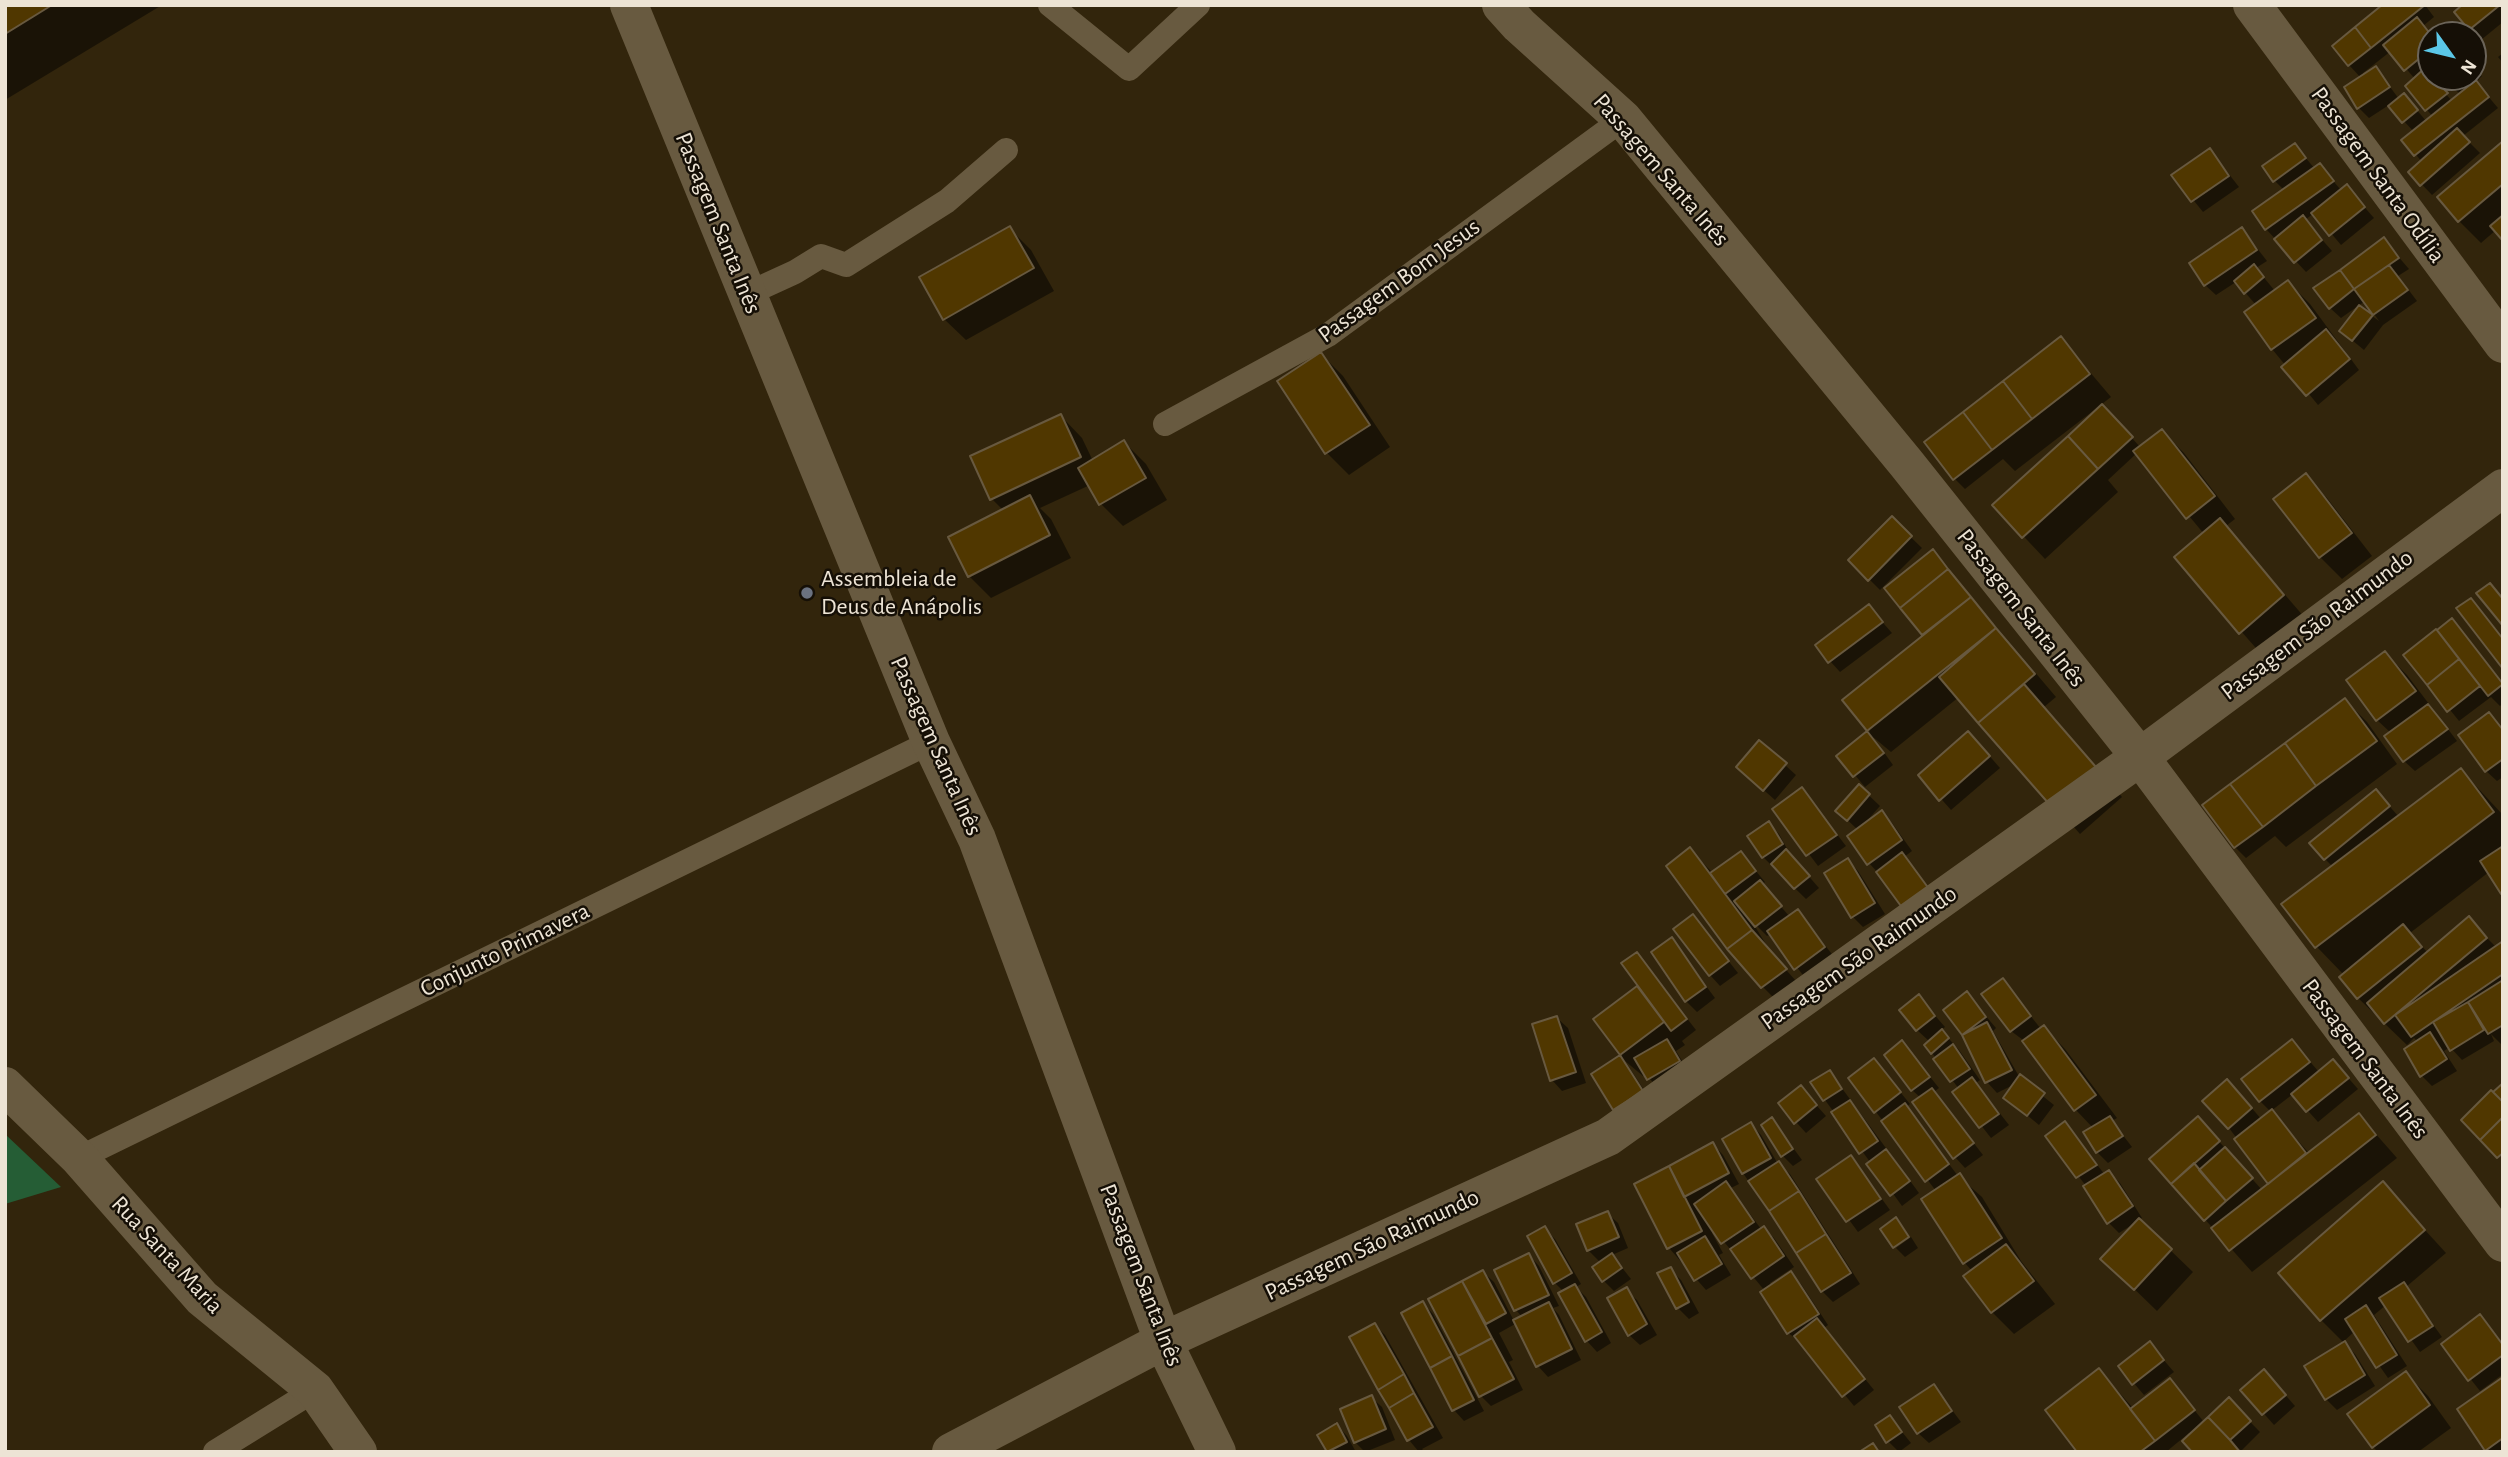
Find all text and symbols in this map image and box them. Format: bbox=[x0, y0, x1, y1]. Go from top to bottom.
north arrow bbox=[2417, 21, 2487, 91]
text: N bbox=[2457, 56, 2480, 78]
street label: Passagem Santa Odília bbox=[2304, 81, 2452, 269]
street label: Passagem Santa Inês bbox=[1587, 88, 1735, 252]
street label: Passagem Santa Inês bbox=[668, 128, 768, 318]
street label: Passagem Bom Jesus bbox=[1312, 213, 1486, 349]
street label: Passagem Santa Inês bbox=[1950, 523, 2092, 693]
street label: Passagem São Raimundo bbox=[2215, 543, 2419, 707]
place label: Assembleia de Deus de Anápolis bbox=[821, 565, 982, 621]
marker: Assembleia de Deus de Anápolis bbox=[799, 585, 815, 601]
street label: Passagem Santa Inês bbox=[884, 652, 988, 840]
street label: Passagem São Raimundo bbox=[1755, 879, 1963, 1037]
street label: Conjunto Primavera bbox=[416, 897, 594, 1003]
street label: Passagem Santa Inês bbox=[2295, 973, 2435, 1145]
street label: Passagem Santa Inês bbox=[1093, 1180, 1189, 1370]
street label: Passagem São Raimundo bbox=[1260, 1183, 1484, 1307]
street label: Rua Santa Maria bbox=[105, 1190, 229, 1320]

